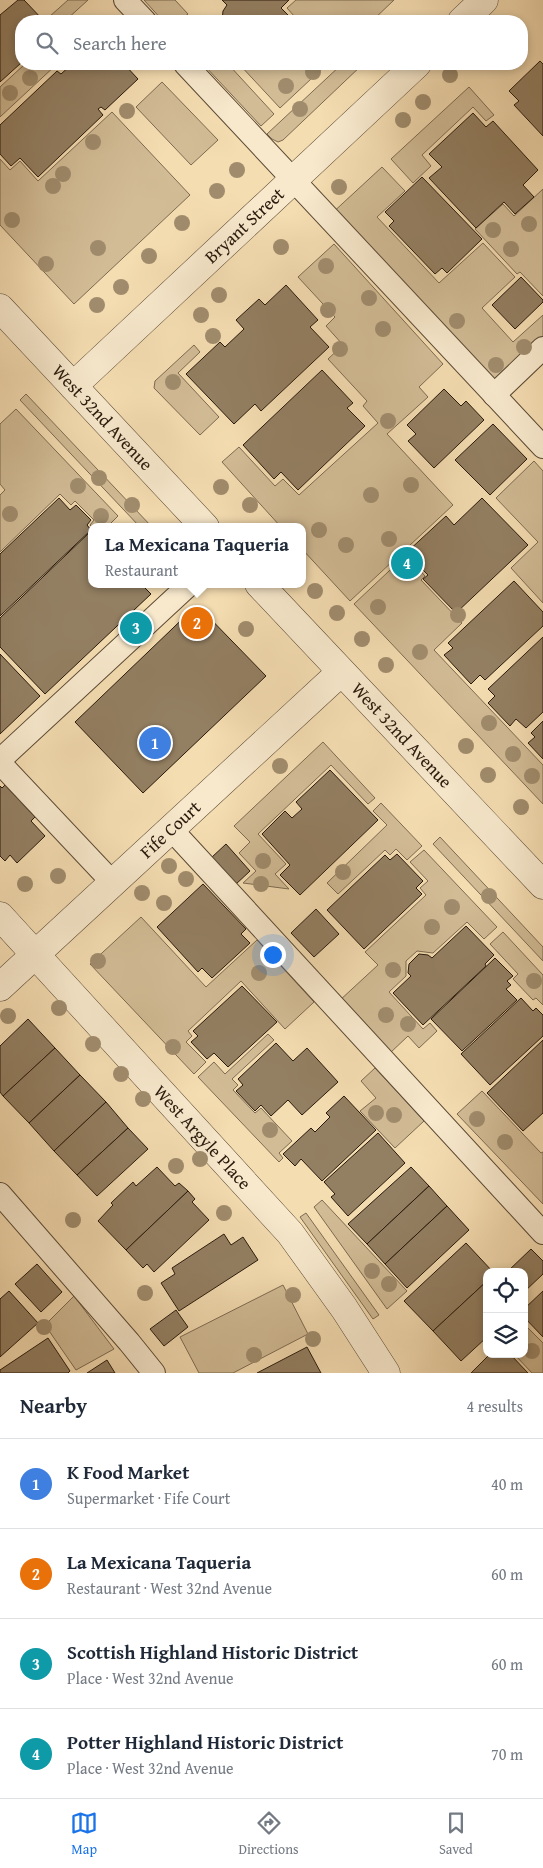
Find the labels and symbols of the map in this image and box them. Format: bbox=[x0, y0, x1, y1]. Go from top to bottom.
street label: Bryant Street bbox=[198, 180, 291, 269]
street label: West 32nd Avenue bbox=[46, 358, 160, 476]
pin: 4 bbox=[391, 544, 423, 582]
pin: 2 bbox=[181, 604, 213, 642]
pin: 3 bbox=[120, 609, 152, 647]
street label: West 32nd Avenue bbox=[345, 676, 459, 794]
pin: 1 bbox=[139, 724, 171, 762]
street label: Fife Court bbox=[134, 794, 207, 864]
your location bbox=[260, 942, 286, 968]
street label: West Argyle Place bbox=[148, 1078, 258, 1196]

